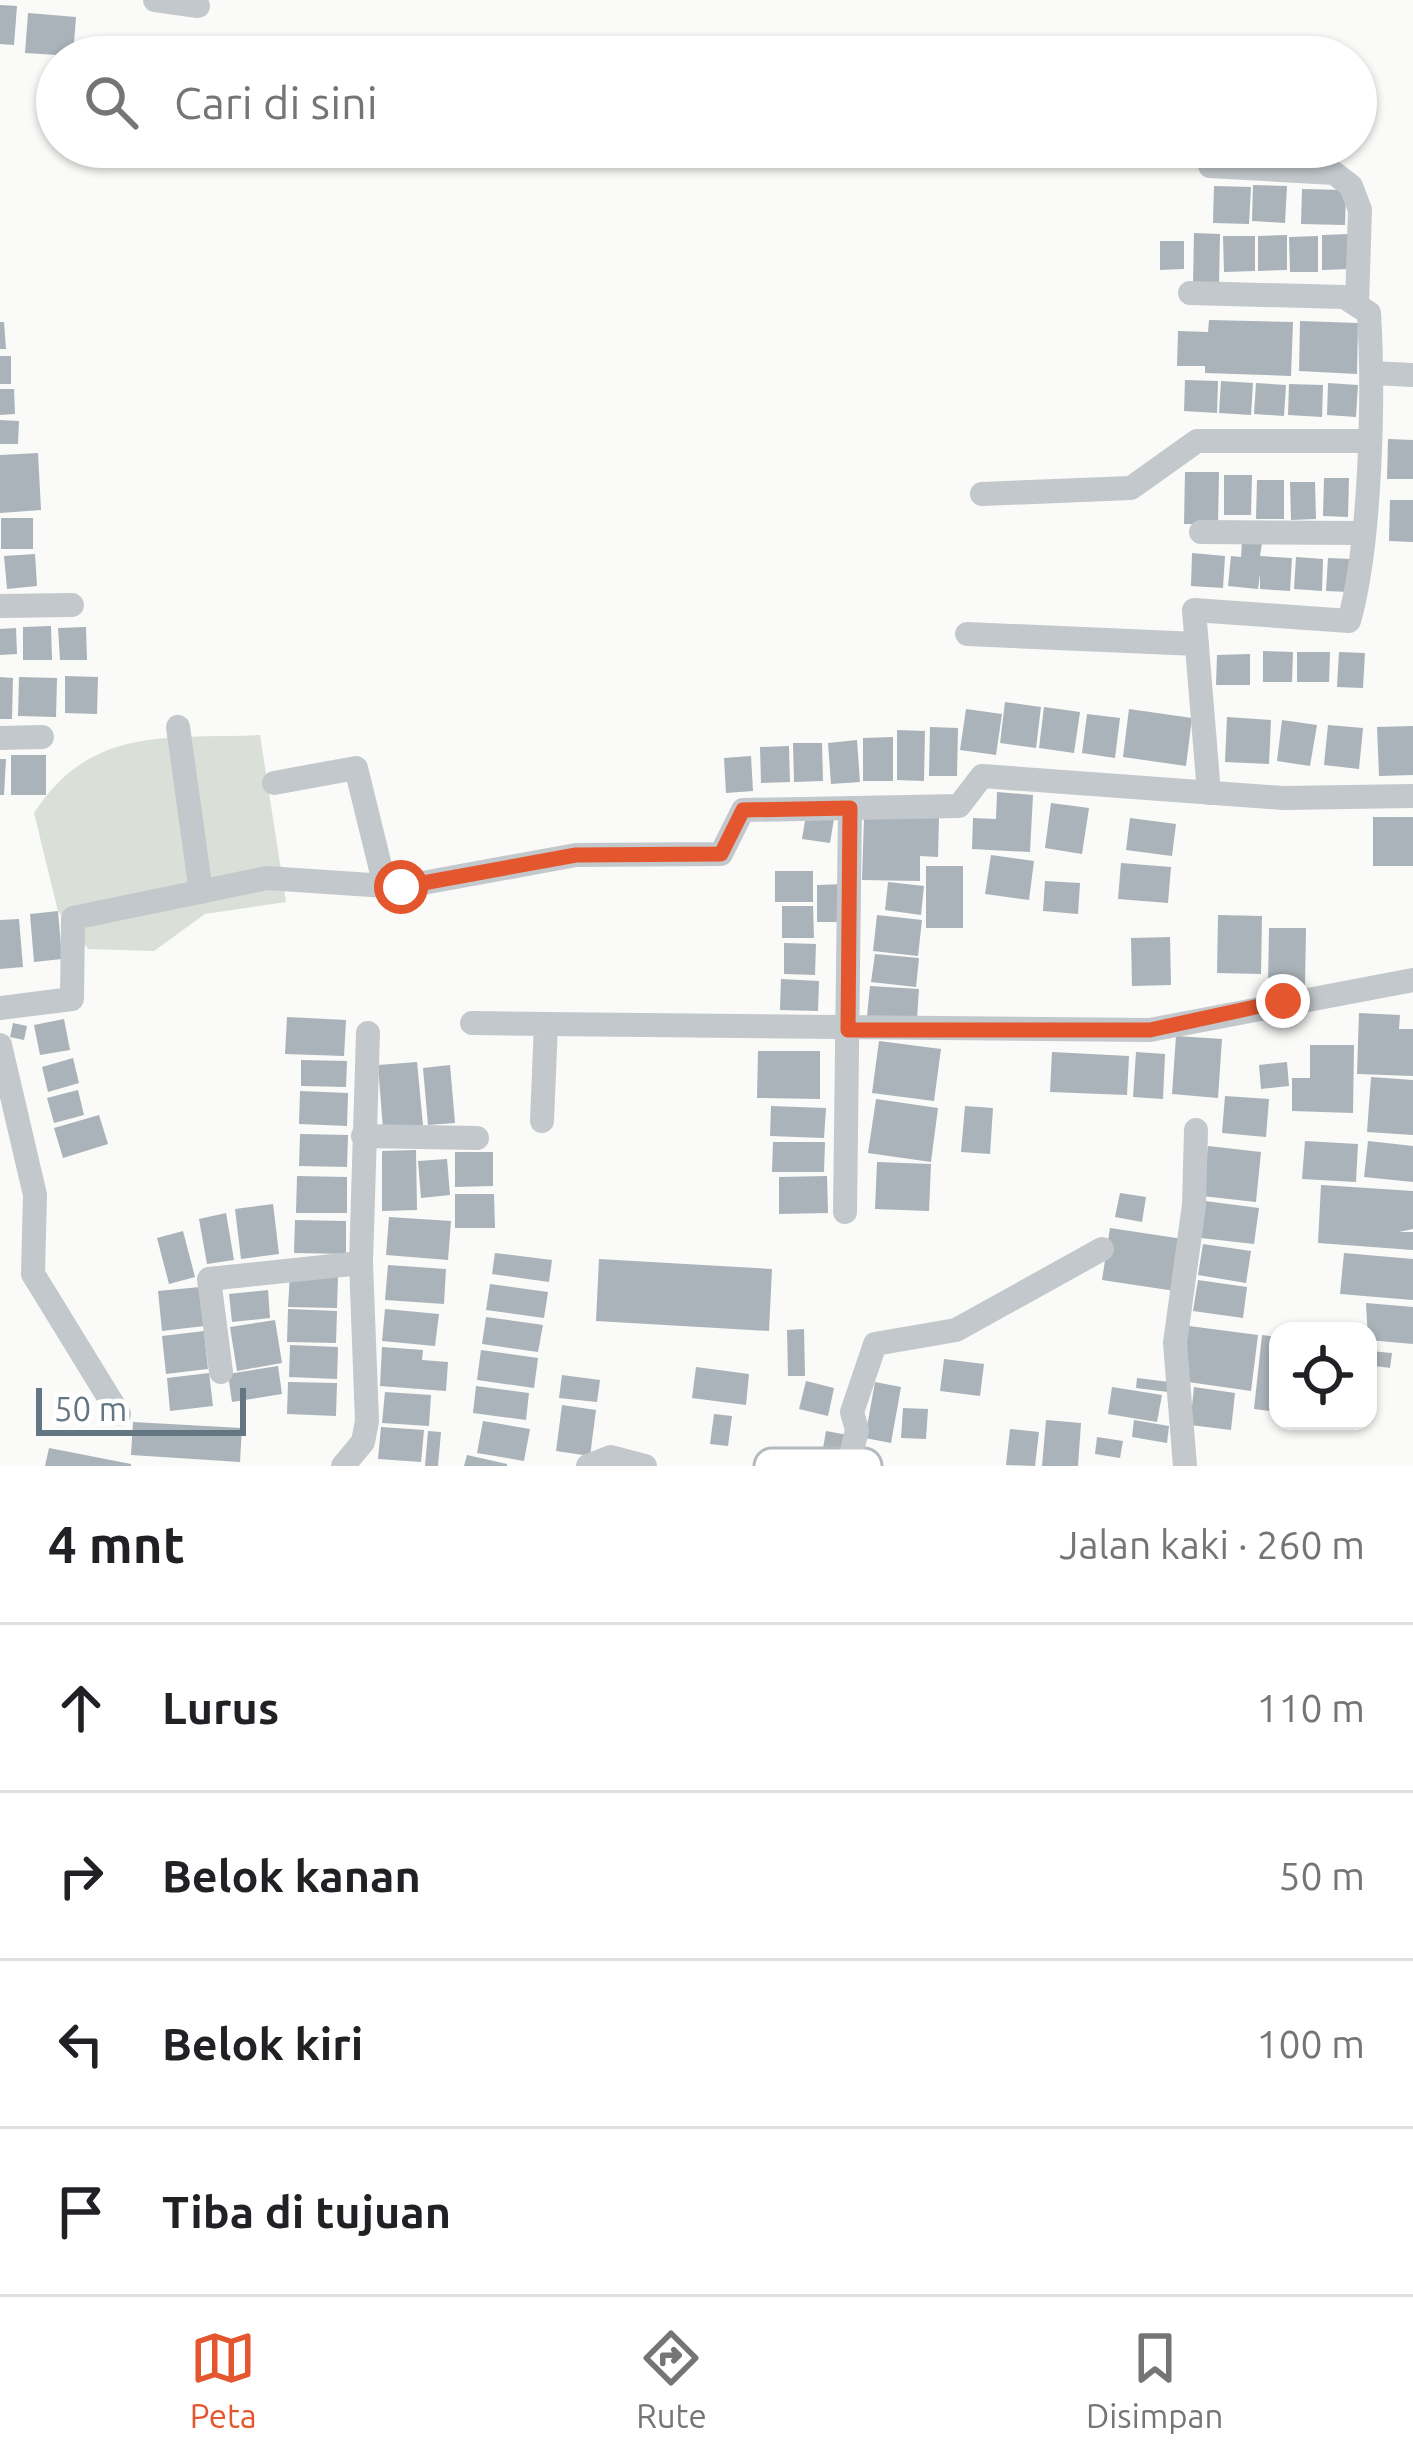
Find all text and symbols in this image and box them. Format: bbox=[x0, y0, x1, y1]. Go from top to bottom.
search box bbox=[36, 36, 1377, 168]
icon: search bbox=[78, 69, 144, 135]
text: Cari di sini bbox=[174, 77, 378, 128]
route start bbox=[374, 860, 428, 914]
route end bbox=[1256, 974, 1310, 1028]
map controls bbox=[1269, 1322, 1377, 1430]
button: locate bbox=[1269, 1322, 1377, 1430]
scale bar bbox=[36, 1382, 246, 1435]
text: 50 m bbox=[54, 1390, 127, 1427]
text: 4 mnt bbox=[48, 1515, 185, 1573]
text: Jalan kaki · 260 m bbox=[1059, 1523, 1365, 1566]
icon: ahead bbox=[48, 1675, 114, 1741]
text: Lurus bbox=[162, 1682, 279, 1733]
text: 110 m bbox=[1256, 1686, 1365, 1729]
icon: right bbox=[48, 1843, 114, 1909]
text: Belok kanan bbox=[162, 1850, 421, 1901]
text: 50 m bbox=[1278, 1854, 1365, 1897]
icon: left bbox=[48, 2011, 114, 2077]
text: Belok kiri bbox=[162, 2018, 363, 2069]
text: 100 m bbox=[1256, 2022, 1365, 2065]
icon: arrive bbox=[48, 2179, 114, 2245]
text: Tiba di tujuan bbox=[162, 2186, 451, 2237]
tab: Peta bbox=[190, 2325, 257, 2434]
tab: Rute bbox=[636, 2325, 707, 2434]
tab: Disimpan bbox=[1086, 2325, 1223, 2434]

